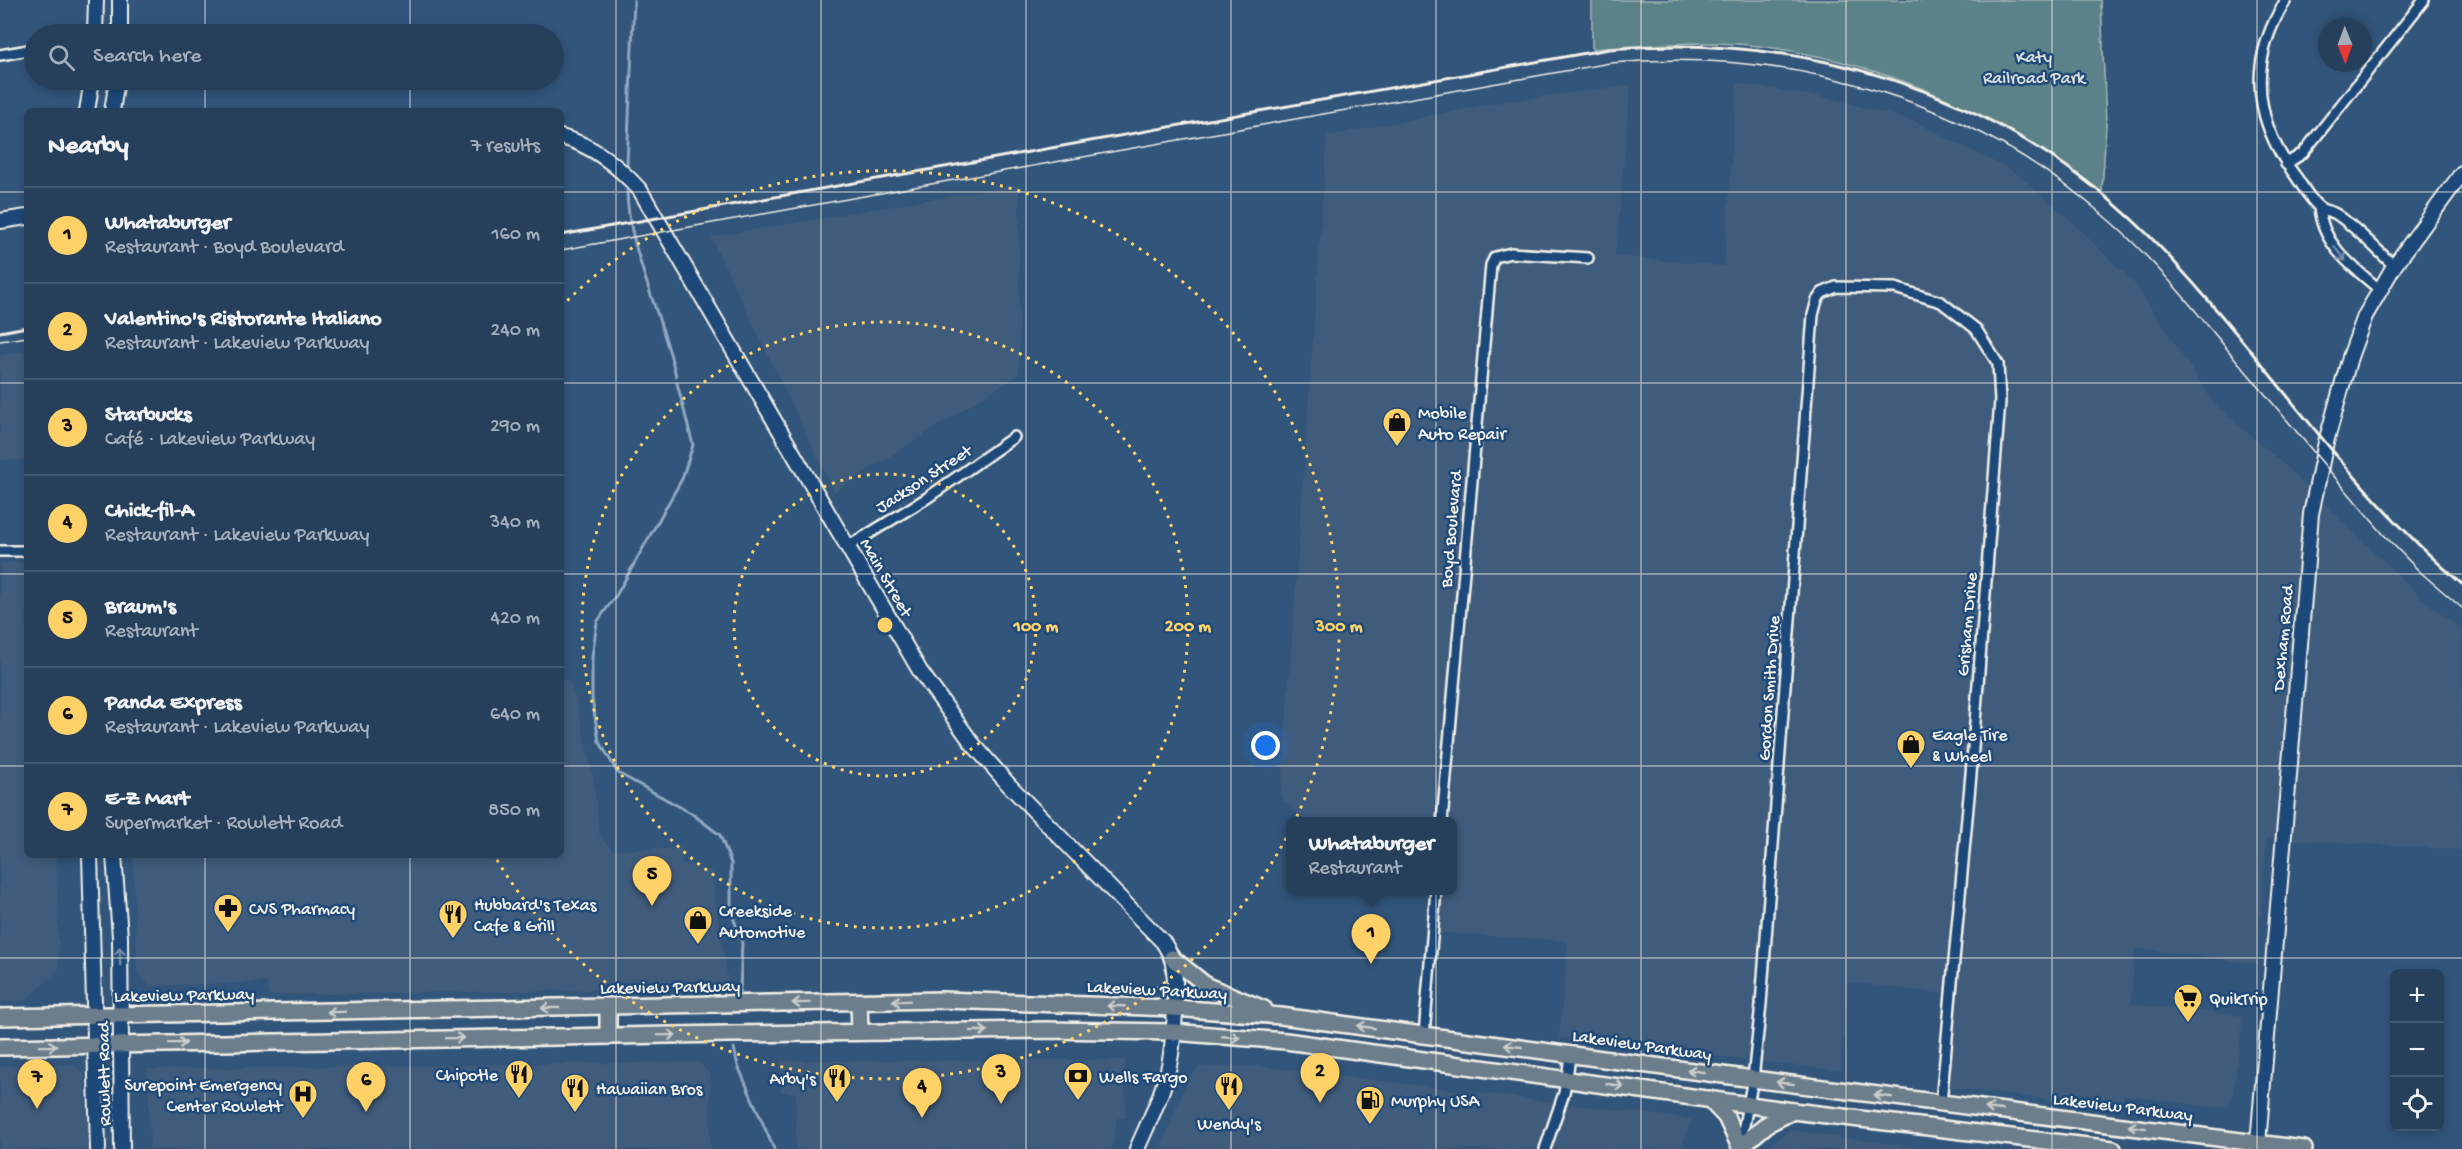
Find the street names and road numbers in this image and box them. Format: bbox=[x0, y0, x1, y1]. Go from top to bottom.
street label: Jackson Street bbox=[872, 440, 978, 519]
street label: Boyd Boulevard bbox=[1437, 468, 1468, 590]
street label: Main Street bbox=[854, 535, 917, 623]
street label: Grisham Drive bbox=[1953, 571, 1984, 677]
street label: Dexham Road bbox=[2269, 583, 2300, 693]
street label: Gordon Smith Drive bbox=[1755, 614, 1786, 761]
street label: Lakeview Parkway bbox=[600, 977, 741, 1000]
street label: Lakeview Parkway bbox=[1086, 977, 1228, 1006]
street label: Lakeview Parkway bbox=[114, 985, 255, 1008]
street label: Rowlett Road bbox=[94, 1020, 117, 1126]
street label: Lakeview Parkway bbox=[1571, 1026, 1713, 1067]
street label: Lakeview Parkway bbox=[2052, 1090, 2194, 1127]

